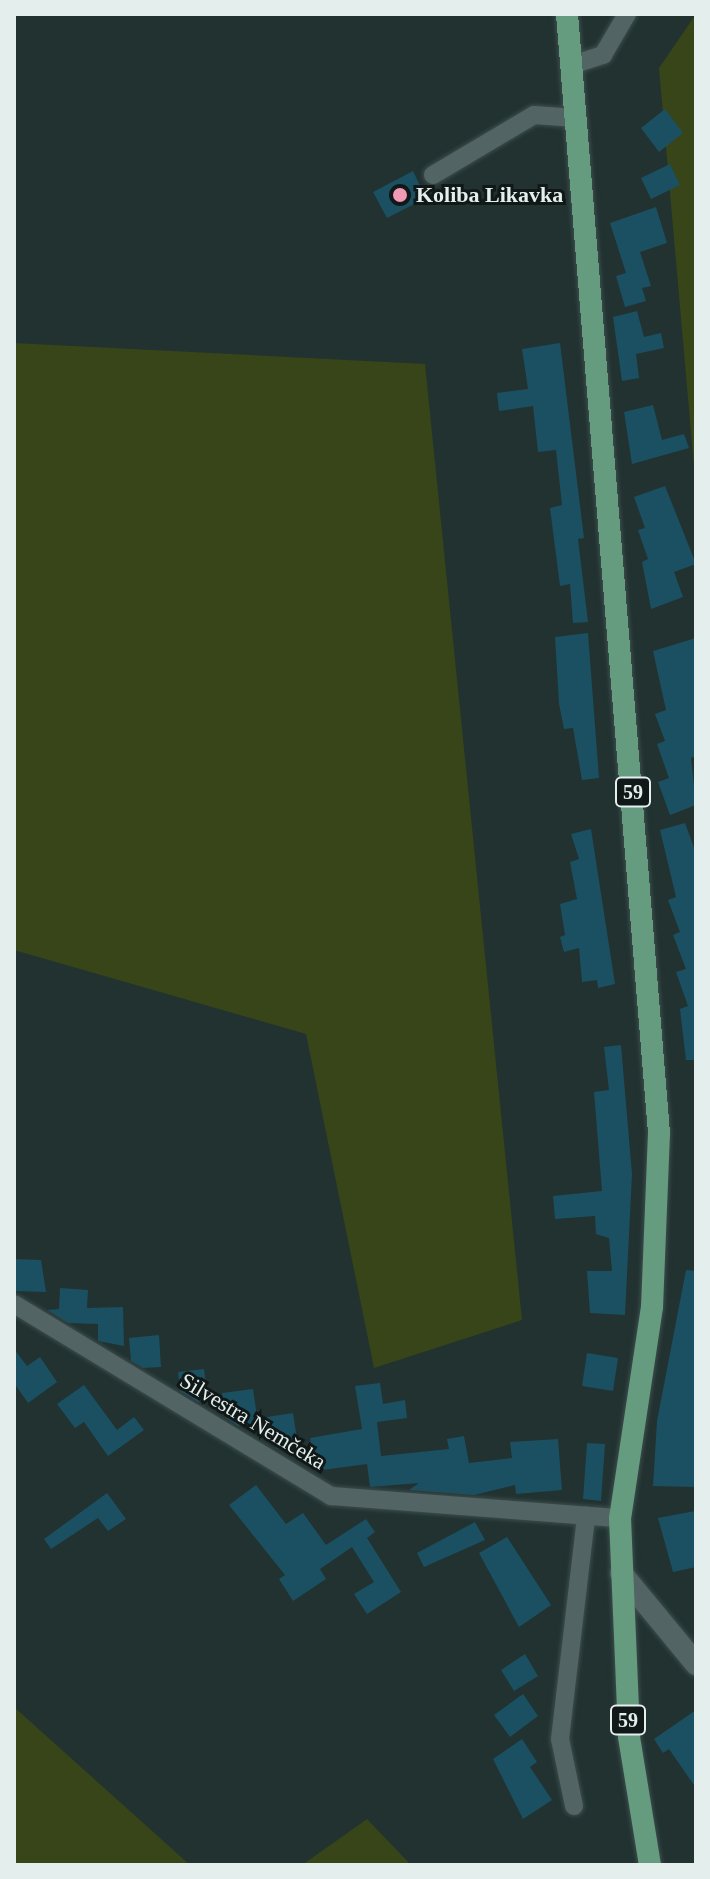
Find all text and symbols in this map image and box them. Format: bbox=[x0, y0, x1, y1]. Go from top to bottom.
place label: Koliba Likavka bbox=[416, 182, 563, 208]
marker: Koliba Likavka bbox=[391, 186, 409, 204]
road number: 59 bbox=[615, 776, 651, 808]
street label: Silvestra Nemčeka bbox=[175, 1367, 331, 1475]
road number: 59 bbox=[610, 1704, 646, 1736]

